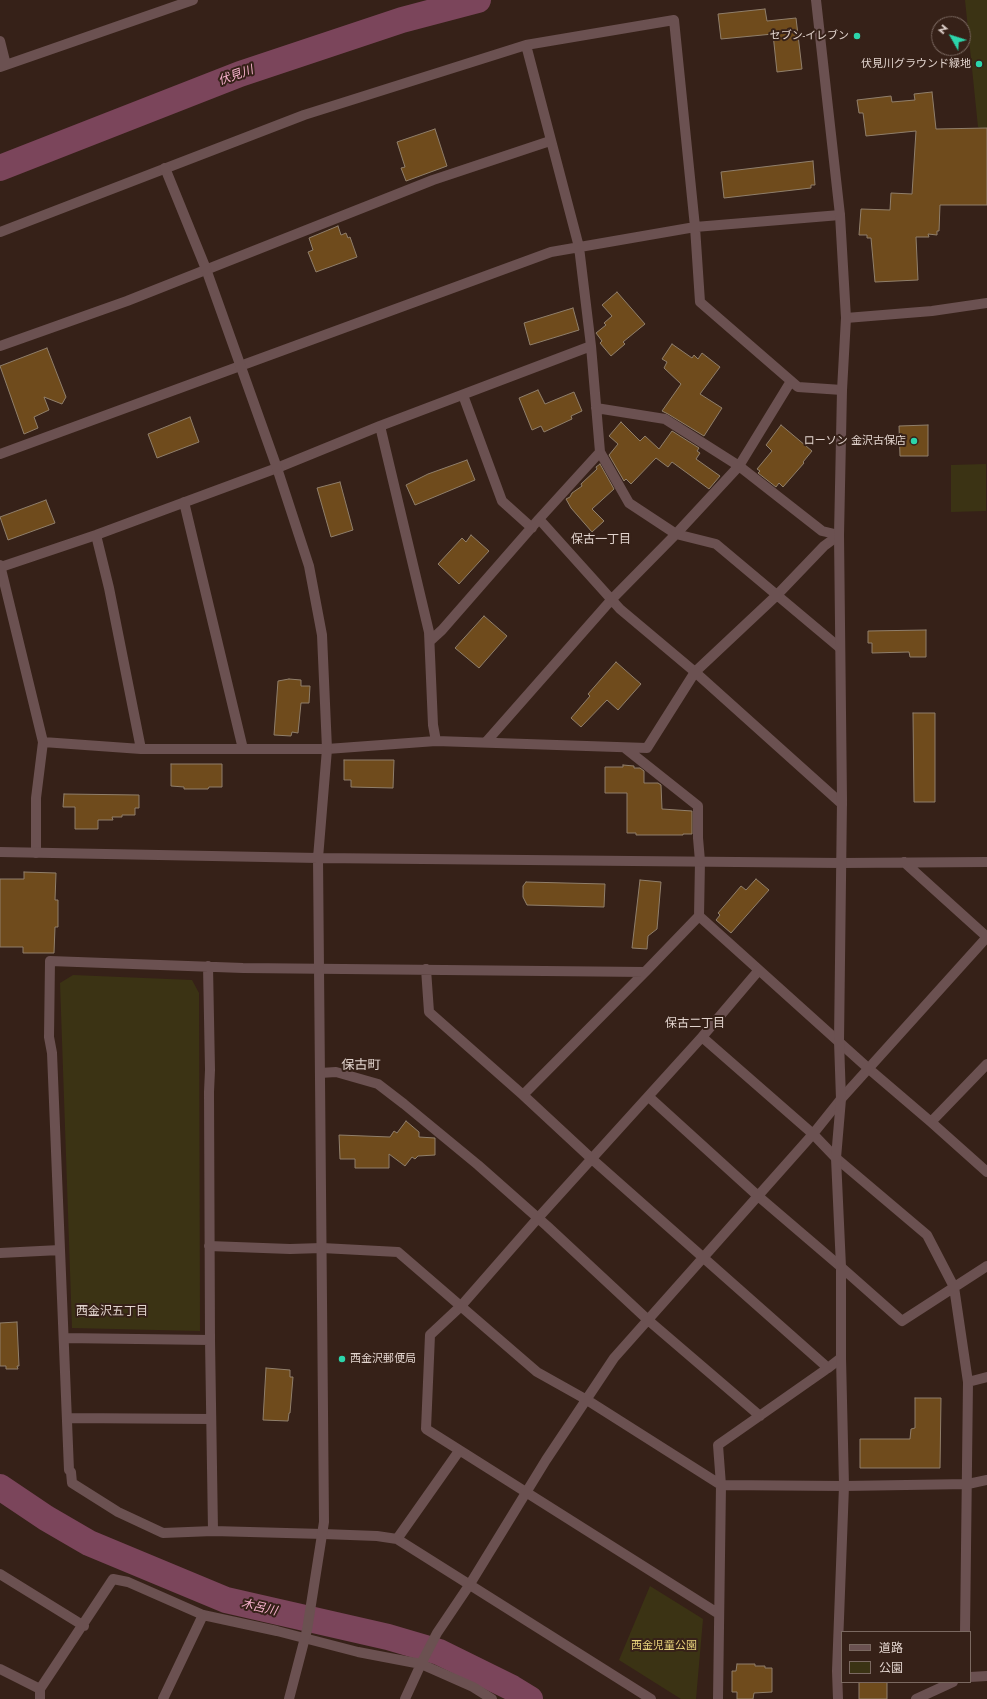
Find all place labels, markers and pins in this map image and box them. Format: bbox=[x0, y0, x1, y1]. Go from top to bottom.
place label: セブン-イレブン bbox=[770, 29, 849, 43]
marker: セブン-イレブン bbox=[852, 31, 862, 41]
place label: 伏見川グラウンド緑地 bbox=[861, 57, 971, 71]
marker: 伏見川グラウンド緑地 bbox=[974, 59, 984, 69]
place label: ローソン 金沢古保店 bbox=[804, 434, 906, 448]
marker: ローソン 金沢古保店 bbox=[909, 436, 919, 446]
place label: 西金沢郵便局 bbox=[350, 1352, 416, 1366]
marker: 西金沢郵便局 bbox=[337, 1354, 347, 1364]

